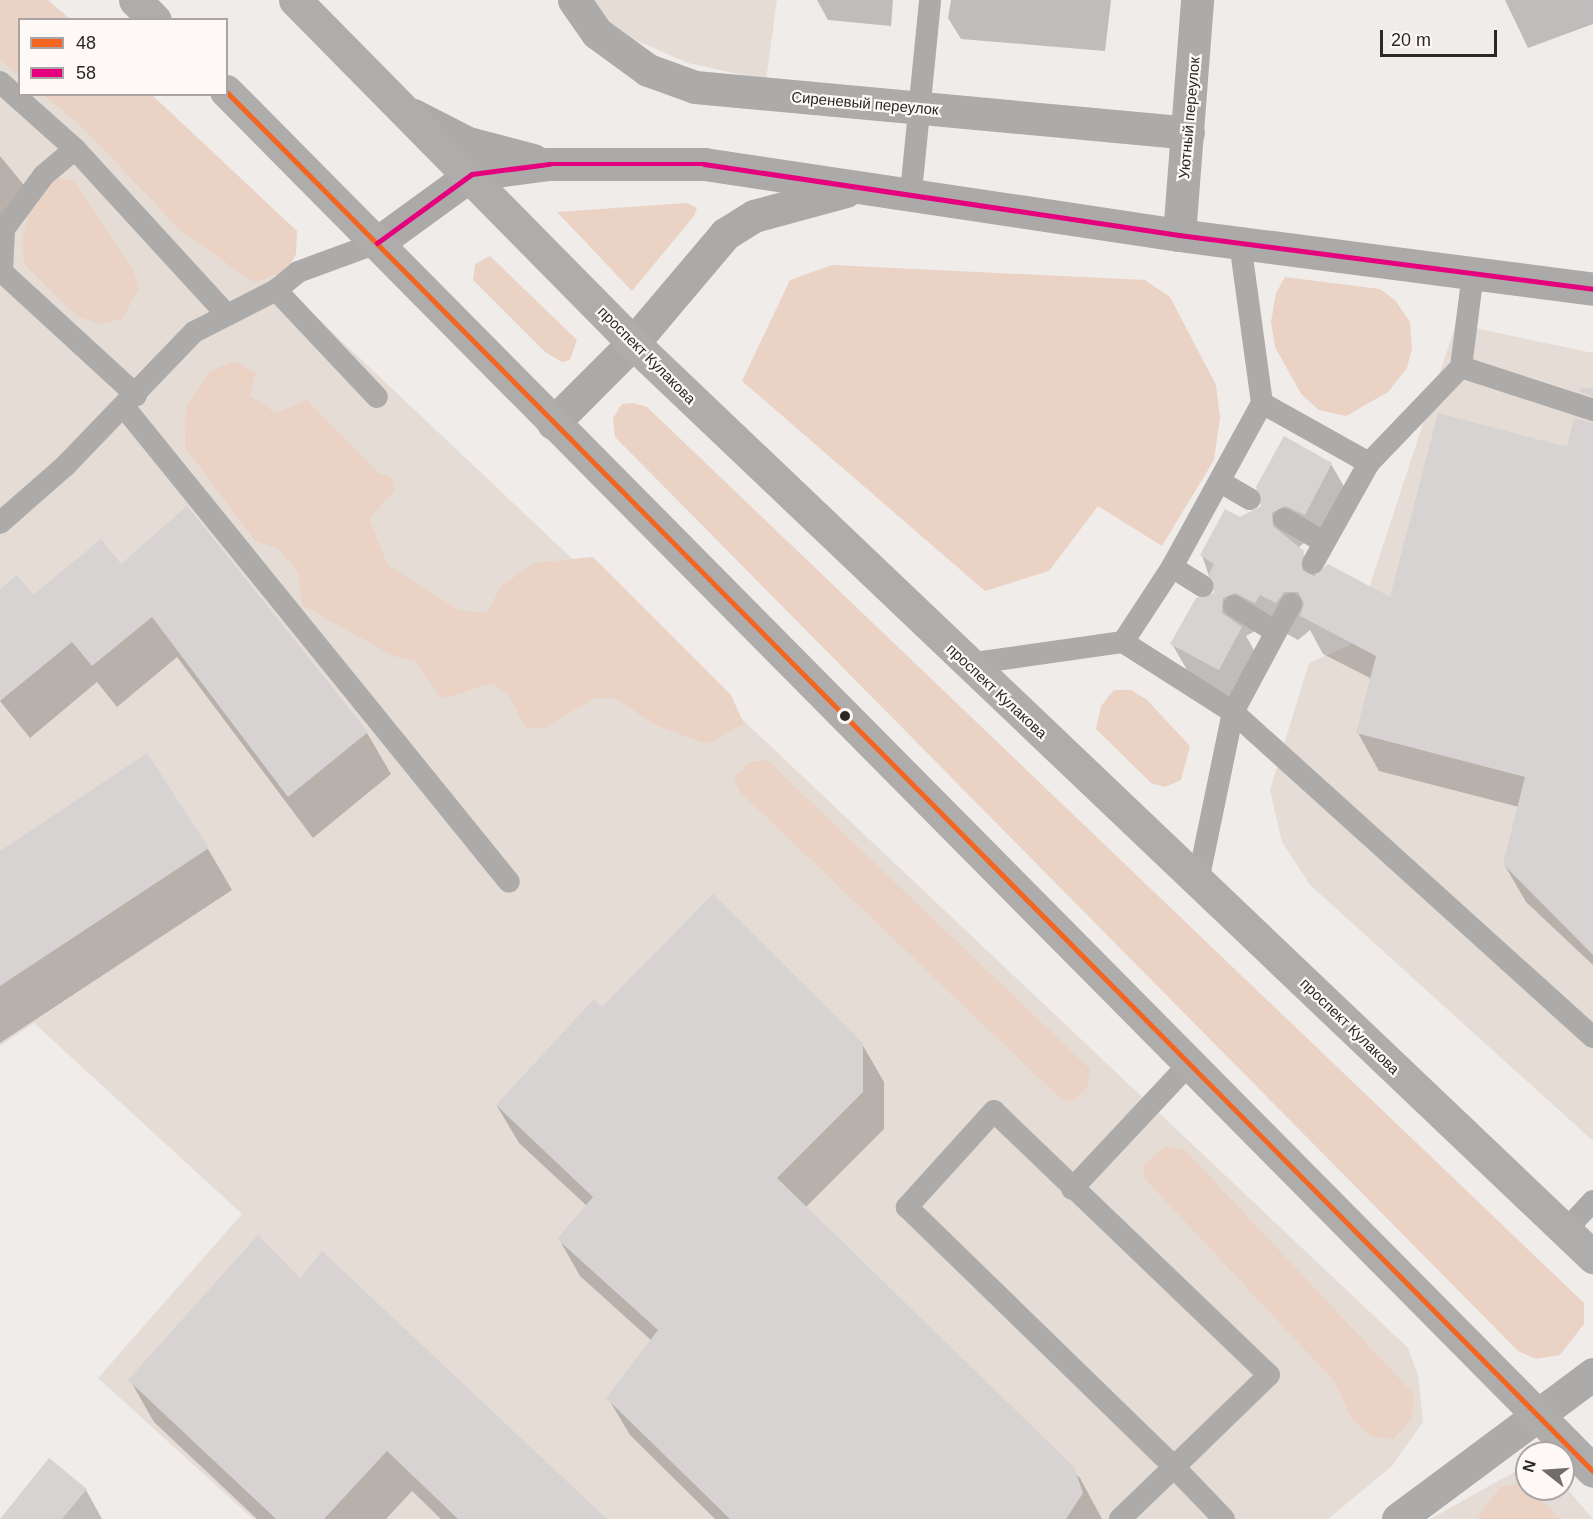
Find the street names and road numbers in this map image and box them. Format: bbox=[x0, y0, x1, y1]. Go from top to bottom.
street label: Уютный переулок bbox=[1175, 56, 1203, 180]
street label: Сиреневый переулок bbox=[791, 88, 939, 118]
street label: проспект Кулакова bbox=[594, 302, 700, 408]
street label: проспект Кулакова bbox=[943, 640, 1051, 742]
street label: проспект Кулакова bbox=[1297, 974, 1403, 1078]

